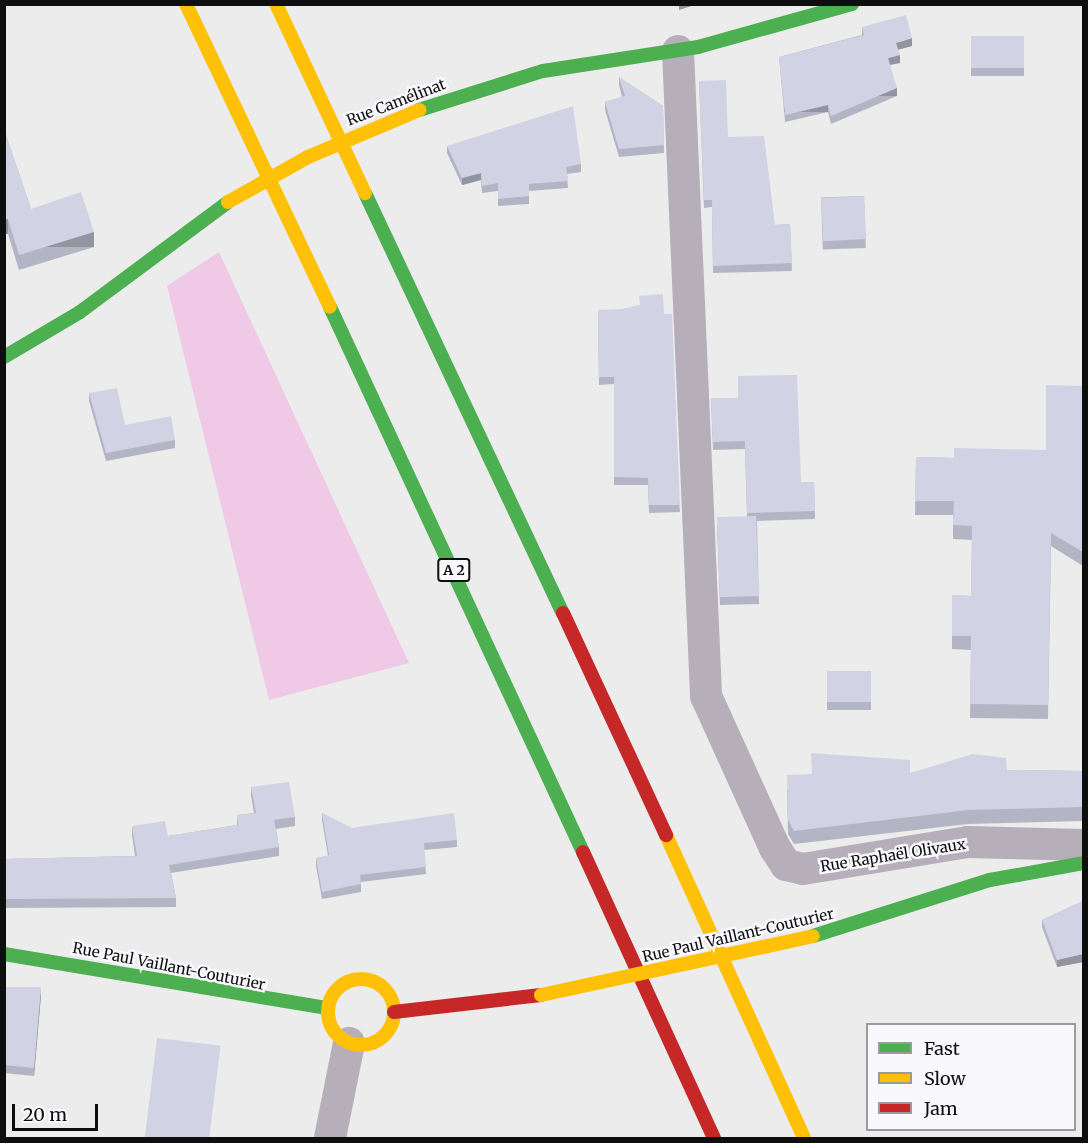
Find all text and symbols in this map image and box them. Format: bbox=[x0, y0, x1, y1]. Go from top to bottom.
street label: Rue Camélinat bbox=[344, 75, 448, 129]
road number: A 2 bbox=[436, 559, 472, 581]
street label: Rue Raphaël Olivaux bbox=[819, 835, 967, 875]
street label: Rue Paul Vaillant-Couturier bbox=[640, 904, 836, 966]
street label: Rue Paul Vaillant-Couturier bbox=[71, 938, 267, 994]
legend bbox=[866, 1023, 1076, 1131]
text: Fast bbox=[924, 1037, 960, 1060]
text: Slow bbox=[924, 1067, 966, 1090]
scale bar bbox=[15, 1092, 100, 1130]
text: Jam bbox=[924, 1097, 958, 1120]
text: 20 m bbox=[23, 1103, 67, 1126]

